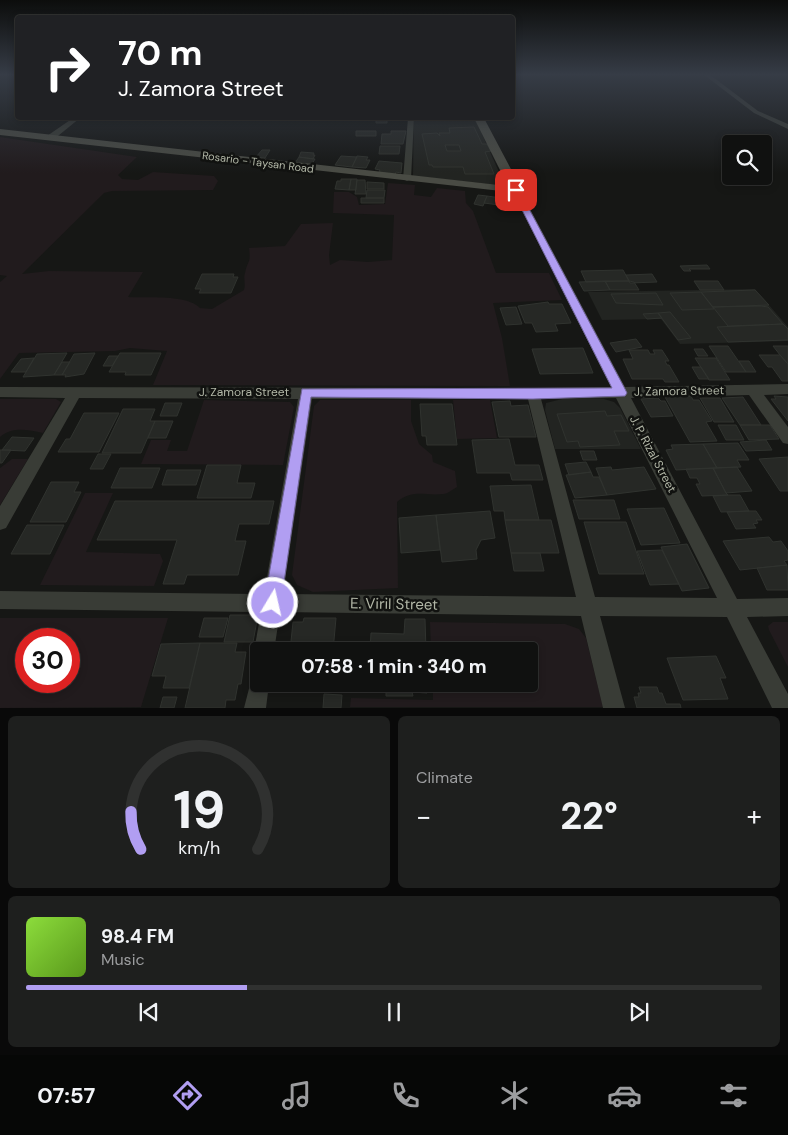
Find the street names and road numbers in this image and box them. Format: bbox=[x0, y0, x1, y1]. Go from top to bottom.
street label: Rosario - Taysan Road bbox=[201, 148, 315, 176]
street label: J. Zamora Street bbox=[634, 382, 725, 400]
street label: J. Zamora Street bbox=[199, 384, 289, 400]
street label: J. P. Rizal Street bbox=[626, 413, 680, 496]
street label: E. Viril Street bbox=[350, 593, 438, 615]

